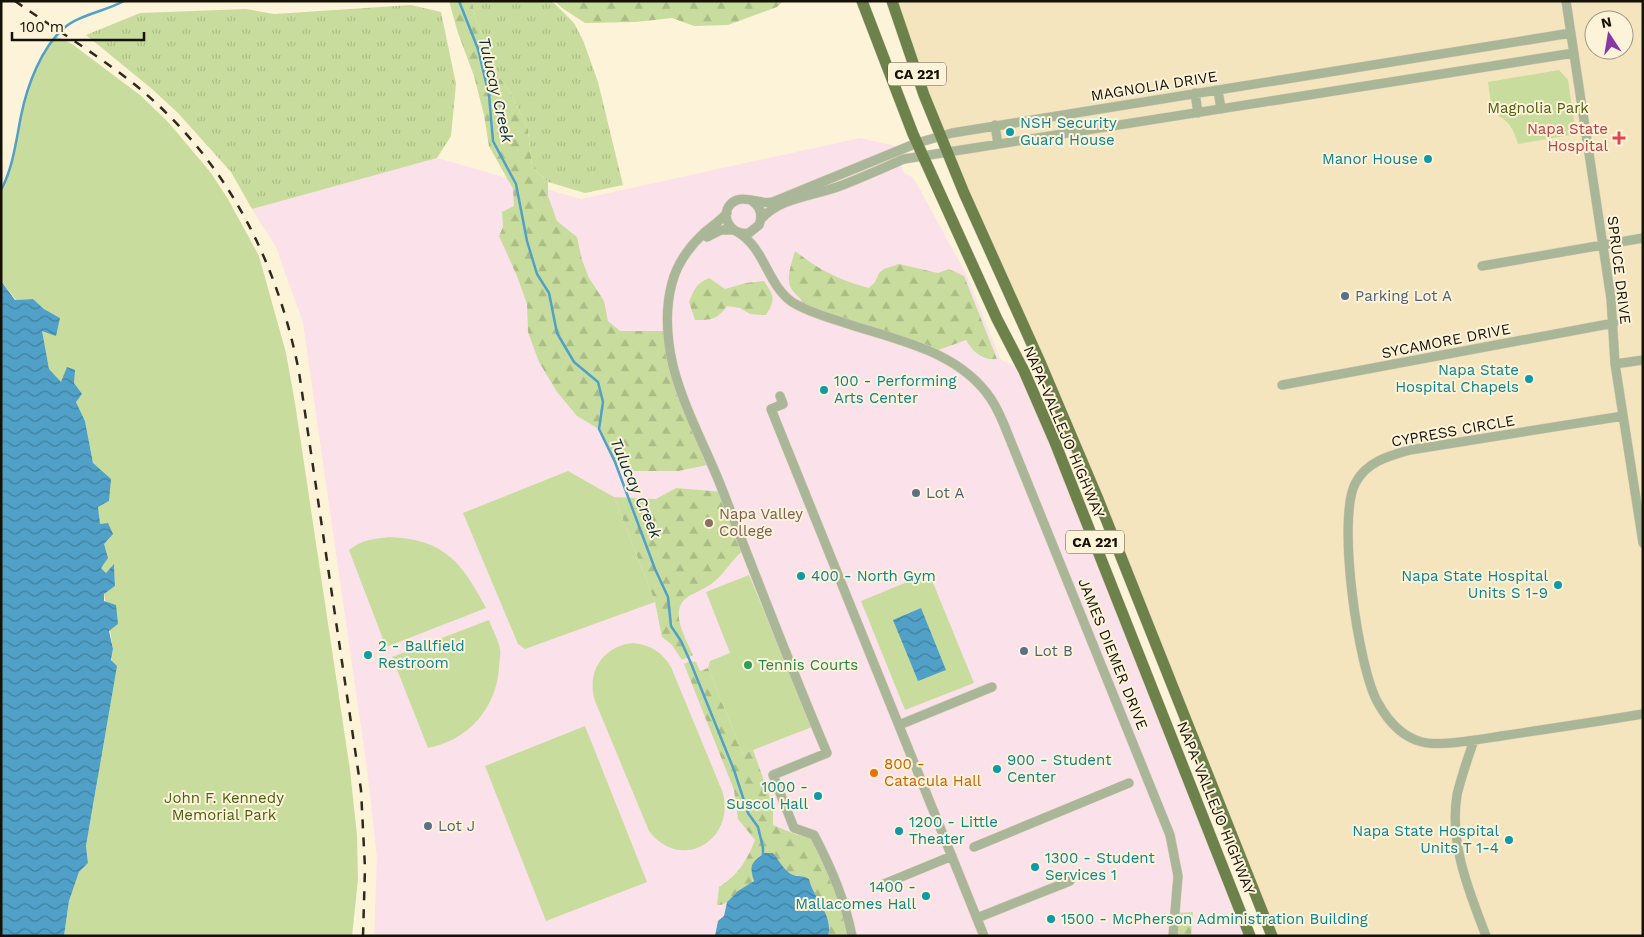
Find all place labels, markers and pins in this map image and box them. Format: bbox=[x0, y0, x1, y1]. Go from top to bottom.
place label: NSH Security Guard House bbox=[1020, 114, 1117, 149]
place label: Napa State Hospital bbox=[1527, 120, 1608, 155]
marker: NSH Security Guard House bbox=[1004, 126, 1016, 138]
marker: Napa State Hospital bbox=[1612, 131, 1626, 145]
place label: Manor House bbox=[1322, 150, 1418, 168]
marker: Manor House bbox=[1422, 153, 1434, 165]
place label: Parking Lot A bbox=[1355, 287, 1452, 305]
marker: Parking Lot A bbox=[1339, 290, 1351, 302]
place label: Napa State Hospital Chapels bbox=[1395, 361, 1519, 396]
place label: 100 - Performing Arts Center bbox=[834, 372, 957, 407]
marker: Napa State Hospital Chapels bbox=[1523, 373, 1535, 385]
marker: 100 - Performing Arts Center bbox=[818, 384, 830, 396]
place label: Lot A bbox=[926, 484, 964, 502]
marker: Lot A bbox=[910, 487, 922, 499]
place label: Napa Valley College bbox=[719, 505, 803, 540]
marker: Napa Valley College bbox=[703, 517, 715, 529]
place label: 400 - North Gym bbox=[811, 567, 936, 585]
place label: Napa State Hospital Units S 1-9 bbox=[1401, 567, 1548, 602]
marker: 400 - North Gym bbox=[795, 570, 807, 582]
marker: Napa State Hospital Units S 1-9 bbox=[1552, 579, 1564, 591]
place label: 2 - Ballfield Restroom bbox=[378, 637, 465, 672]
place label: Lot B bbox=[1034, 642, 1073, 660]
marker: Lot B bbox=[1018, 645, 1030, 657]
marker: 2 - Ballfield Restroom bbox=[362, 649, 374, 661]
place label: Tennis Courts bbox=[758, 656, 858, 674]
marker: Tennis Courts bbox=[742, 659, 754, 671]
place label: 900 - Student Center bbox=[1007, 751, 1112, 786]
place label: 800 - Catacula Hall bbox=[884, 755, 982, 790]
marker: 900 - Student Center bbox=[991, 763, 1003, 775]
marker: 800 - Catacula Hall bbox=[868, 767, 880, 779]
place label: 1000 - Suscol Hall bbox=[726, 778, 808, 813]
marker: 1000 - Suscol Hall bbox=[812, 790, 824, 802]
place label: 1200 - Little Theater bbox=[909, 813, 998, 848]
place label: Lot J bbox=[438, 817, 475, 835]
marker: Lot J bbox=[422, 820, 434, 832]
place label: Napa State Hospital Units T 1-4 bbox=[1352, 822, 1499, 857]
marker: 1200 - Little Theater bbox=[893, 825, 905, 837]
marker: Napa State Hospital Units T 1-4 bbox=[1503, 834, 1515, 846]
place label: 1300 - Student Services 1 bbox=[1045, 849, 1156, 884]
marker: 1300 - Student Services 1 bbox=[1029, 861, 1041, 873]
place label: 1400 - Mallacomes Hall bbox=[795, 878, 916, 913]
marker: 1400 - Mallacomes Hall bbox=[920, 890, 932, 902]
place label: 1500 - McPherson Administration Building bbox=[1061, 910, 1368, 928]
marker: 1500 - McPherson Administration Building bbox=[1045, 913, 1057, 925]

